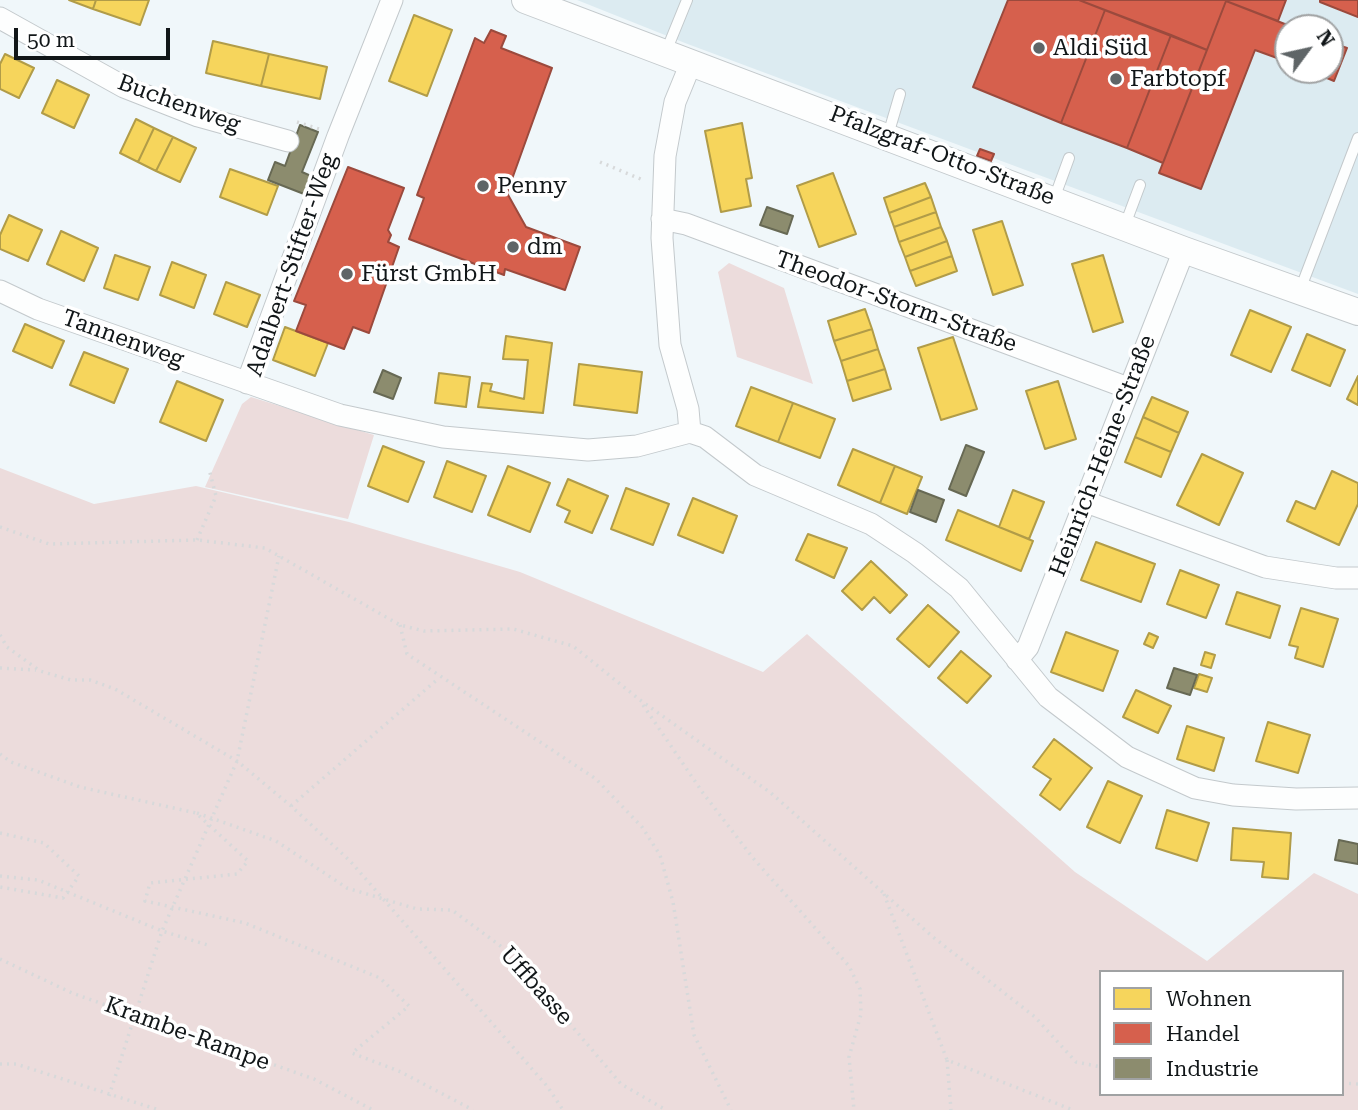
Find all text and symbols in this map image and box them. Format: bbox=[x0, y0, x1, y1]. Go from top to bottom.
scale bar bbox=[18, 14, 173, 58]
north arrow bbox=[1274, 14, 1344, 84]
text: N bbox=[1312, 26, 1339, 51]
text: 50 m bbox=[27, 28, 75, 52]
place label: Aldi Süd bbox=[1053, 34, 1148, 62]
marker: Aldi Süd bbox=[1031, 40, 1047, 56]
place label: Farbtopf bbox=[1130, 65, 1226, 93]
street label: Buchenweg bbox=[114, 69, 244, 139]
marker: Farbtopf bbox=[1108, 71, 1124, 87]
street label: Pfalzgraf-Otto-Straße bbox=[826, 100, 1058, 212]
street label: Adalbert-Stifter-Weg bbox=[241, 150, 343, 380]
place label: Penny bbox=[497, 172, 567, 200]
marker: Penny bbox=[475, 178, 491, 194]
place label: dm bbox=[527, 233, 563, 261]
marker: dm bbox=[505, 239, 521, 255]
street label: Theodor-Storm-Straße bbox=[772, 246, 1020, 358]
place label: Fürst GmbH bbox=[361, 260, 497, 288]
marker: Fürst GmbH bbox=[339, 266, 355, 282]
street label: Tannenweg bbox=[58, 304, 188, 374]
street label: Heinrich-Heine-Straße bbox=[1044, 331, 1162, 581]
street label: Uffbasse bbox=[494, 941, 578, 1031]
legend bbox=[1099, 970, 1344, 1096]
text: Wohnen bbox=[1166, 987, 1252, 1011]
street label: Krambe-Rampe bbox=[101, 991, 273, 1077]
text: Handel bbox=[1166, 1022, 1239, 1046]
text: Industrie bbox=[1166, 1057, 1259, 1081]

